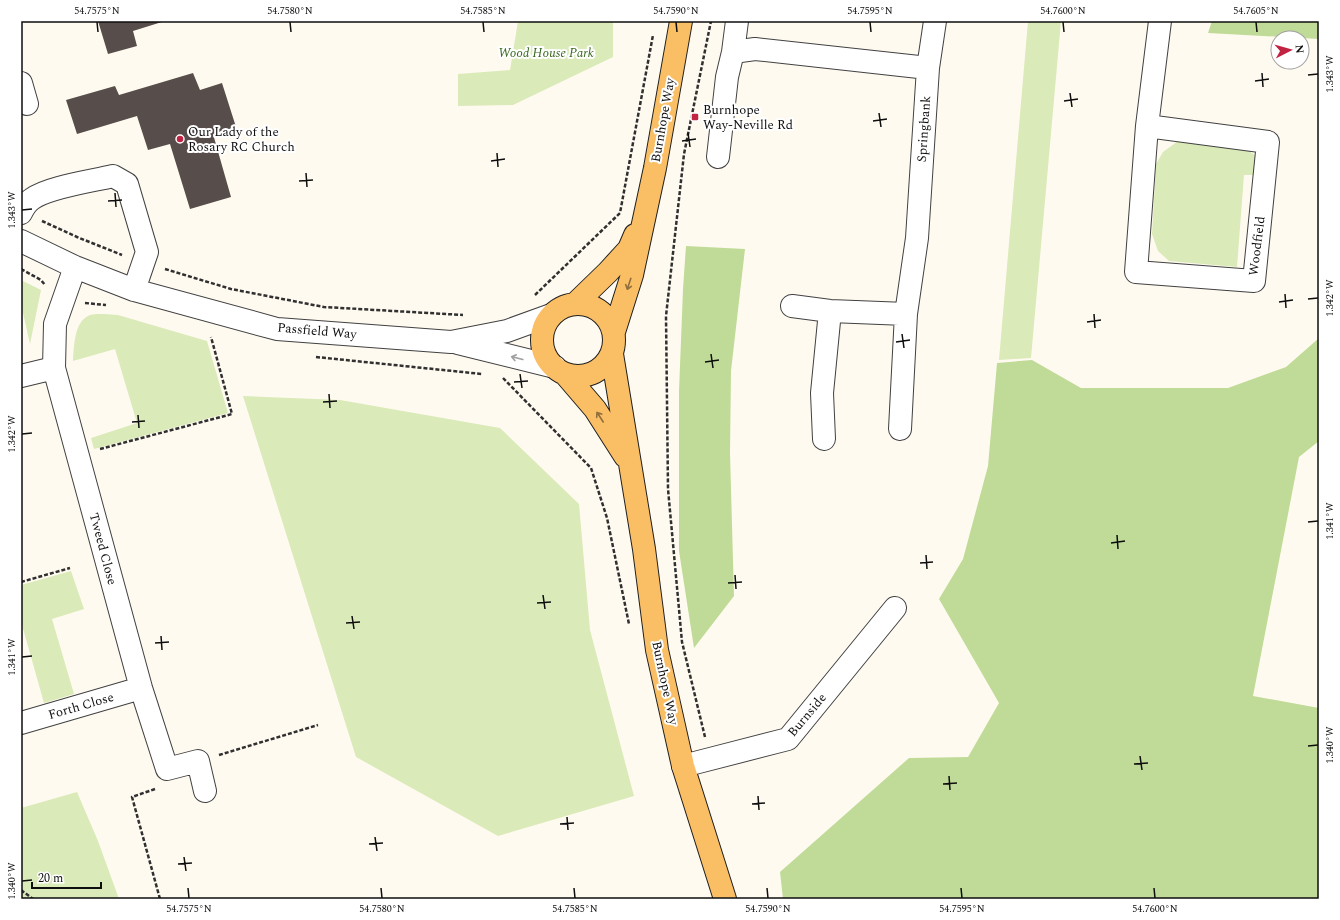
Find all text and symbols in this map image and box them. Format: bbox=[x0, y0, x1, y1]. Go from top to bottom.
text: 54.7575°N bbox=[74, 3, 120, 19]
text: 54.7580°N bbox=[267, 3, 313, 19]
text: 54.7585°N bbox=[460, 3, 506, 19]
text: 54.7590°N bbox=[653, 3, 699, 19]
text: 54.7595°N bbox=[847, 3, 893, 19]
text: 54.7600°N bbox=[1040, 3, 1086, 19]
text: 54.7605°N bbox=[1233, 3, 1279, 19]
north arrow bbox=[1270, 30, 1310, 70]
park label: Wood House Park bbox=[498, 43, 594, 63]
text: N bbox=[1291, 44, 1308, 54]
text: 1.343°W bbox=[1322, 55, 1338, 93]
street label: Burnhope Way bbox=[646, 76, 680, 164]
street label: Springbank bbox=[912, 95, 936, 163]
place label: Burnhope Way-Neville Rd bbox=[703, 100, 793, 135]
marker: Burnhope Way-Neville Rd bbox=[690, 112, 700, 122]
place label: Our Lady of the Rosary RC Church bbox=[188, 122, 295, 157]
marker: Our Lady of the Rosary RC Church bbox=[175, 134, 185, 144]
text: 1.343°W bbox=[4, 191, 20, 229]
street label: Woodfield bbox=[1243, 215, 1271, 277]
one-way arrow bbox=[625, 277, 632, 290]
text: 1.342°W bbox=[1322, 279, 1338, 317]
street label: Passfield Way bbox=[276, 318, 358, 344]
one-way arrow bbox=[511, 354, 524, 361]
one-way arrow bbox=[596, 412, 604, 423]
text: 1.342°W bbox=[4, 415, 20, 453]
text: 1.341°W bbox=[1322, 502, 1338, 540]
street label: Tweed Close bbox=[84, 511, 122, 587]
text: 1.341°W bbox=[4, 638, 20, 676]
street label: Burnhope Way bbox=[646, 639, 684, 727]
street label: Forth Close bbox=[46, 687, 116, 725]
street label: Burnside bbox=[783, 689, 831, 741]
text: 1.340°W bbox=[1322, 726, 1338, 764]
text: 1.340°W bbox=[4, 862, 20, 900]
scale bar bbox=[32, 864, 101, 890]
text: 20 m bbox=[38, 869, 63, 888]
text: 54.7575°N bbox=[166, 901, 212, 917]
text: 54.7580°N bbox=[359, 901, 405, 917]
text: 54.7585°N bbox=[552, 901, 598, 917]
text: 54.7590°N bbox=[745, 901, 791, 917]
text: 54.7595°N bbox=[939, 901, 985, 917]
text: 54.7600°N bbox=[1132, 901, 1178, 917]

